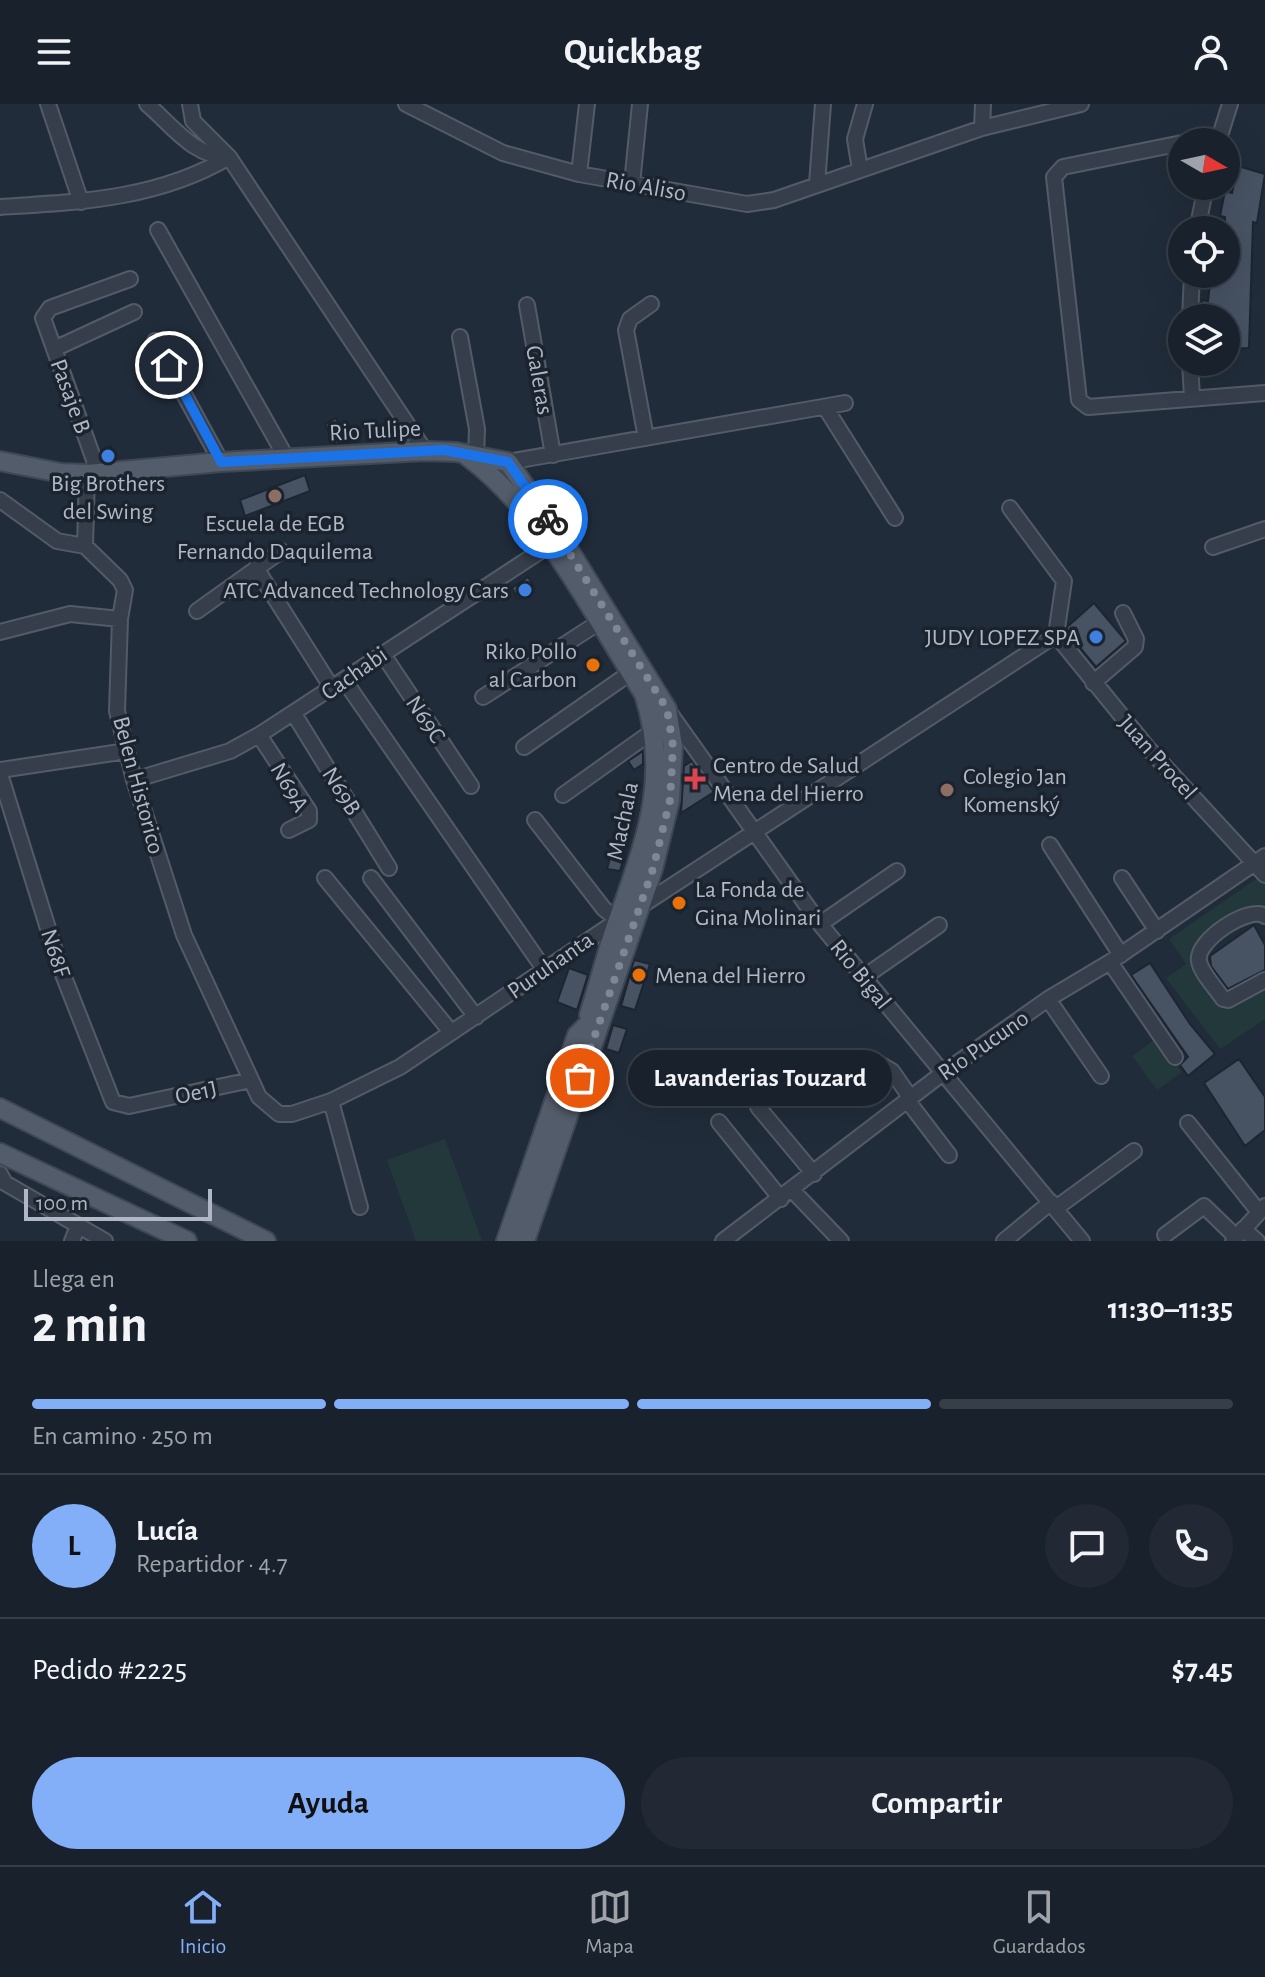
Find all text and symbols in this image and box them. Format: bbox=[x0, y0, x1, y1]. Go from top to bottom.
icon: menu bbox=[32, 30, 76, 74]
icon: person bbox=[1189, 30, 1233, 74]
text: Quickbag bbox=[564, 34, 701, 70]
north arrow bbox=[1168, 128, 1240, 200]
map controls bbox=[1168, 128, 1240, 376]
street label: Rio Aliso bbox=[604, 168, 688, 206]
button: locate bbox=[1168, 216, 1240, 288]
button: layers bbox=[1168, 304, 1240, 376]
pin bbox=[135, 331, 203, 399]
icon: home bbox=[147, 343, 191, 387]
street label: Galeras bbox=[521, 344, 557, 417]
street label: Pasaje B bbox=[46, 356, 95, 437]
street label: Rio Tulipe bbox=[328, 417, 422, 445]
marker: Big Brothers del Swing bbox=[99, 447, 117, 465]
place label: Big Brothers del Swing bbox=[51, 472, 165, 524]
courier bbox=[508, 479, 588, 559]
marker: Escuela de EGB Fernando Daquilema bbox=[266, 487, 284, 505]
icon: bike bbox=[526, 497, 570, 541]
place label: Escuela de EGB Fernando Daquilema bbox=[177, 512, 373, 564]
place label: ATC Advanced Technology Cars bbox=[223, 579, 509, 603]
marker: ATC Advanced Technology Cars bbox=[516, 581, 534, 599]
place label: JUDY LOPEZ SPA bbox=[925, 626, 1080, 650]
marker: JUDY LOPEZ SPA bbox=[1087, 628, 1105, 646]
place label: Riko Pollo al Carbon bbox=[485, 640, 577, 692]
street label: Cachabi bbox=[317, 643, 392, 705]
marker: Riko Pollo al Carbon bbox=[584, 656, 602, 674]
street label: N69C bbox=[401, 692, 450, 748]
street label: Juan Procel bbox=[1113, 711, 1201, 805]
street label: Belen Historico bbox=[108, 714, 168, 857]
place label: Centro de Salud Mena del Hierro bbox=[713, 754, 864, 806]
street label: N69A bbox=[266, 759, 313, 816]
street label: N69B bbox=[317, 763, 365, 820]
place label: Colegio Jan Komenský bbox=[963, 765, 1067, 817]
marker: Centro de Salud Mena del Hierro bbox=[684, 768, 706, 790]
street label: Machala bbox=[603, 780, 643, 863]
marker: Colegio Jan Komenský bbox=[938, 781, 956, 799]
place label: La Fonda de Gina Molinari bbox=[695, 878, 821, 930]
marker: La Fonda de Gina Molinari bbox=[670, 894, 688, 912]
street label: N68F bbox=[36, 926, 74, 981]
street label: Puruhanta bbox=[503, 928, 598, 1004]
street label: Rio Bigal bbox=[825, 935, 895, 1014]
place label: Mena del Hierro bbox=[655, 964, 806, 988]
marker: Mena del Hierro bbox=[630, 966, 648, 984]
street label: Rio Pucuno bbox=[934, 1006, 1033, 1086]
pin bbox=[546, 1044, 614, 1112]
callout: Lavanderias Touzard bbox=[628, 1050, 892, 1106]
icon: bag bbox=[558, 1056, 602, 1100]
text: Lavanderias Touzard bbox=[653, 1065, 867, 1091]
street label: Oe1J bbox=[173, 1077, 219, 1109]
scale bar bbox=[24, 1185, 212, 1221]
text: 100 m bbox=[36, 1192, 88, 1214]
text: Llega en bbox=[32, 1266, 115, 1292]
text: 11:30–11:35 bbox=[1108, 1294, 1233, 1324]
text: 2 min bbox=[32, 1299, 147, 1351]
text: En camino · 250 m bbox=[32, 1423, 213, 1449]
button: chat bbox=[1045, 1504, 1129, 1588]
button: phone bbox=[1149, 1504, 1233, 1588]
text: Lucía bbox=[136, 1516, 198, 1546]
text: L bbox=[68, 1531, 81, 1561]
text: Repartidor · 4.7 bbox=[136, 1551, 288, 1577]
text: Pedido #2225 bbox=[32, 1655, 187, 1685]
text: $7.45 bbox=[1172, 1655, 1233, 1685]
button: Ayuda bbox=[32, 1757, 625, 1849]
button: Compartir bbox=[641, 1757, 1233, 1849]
tab: Inicio bbox=[179, 1885, 226, 1959]
tab: Mapa bbox=[585, 1885, 634, 1959]
tab: Guardados bbox=[993, 1885, 1086, 1959]

